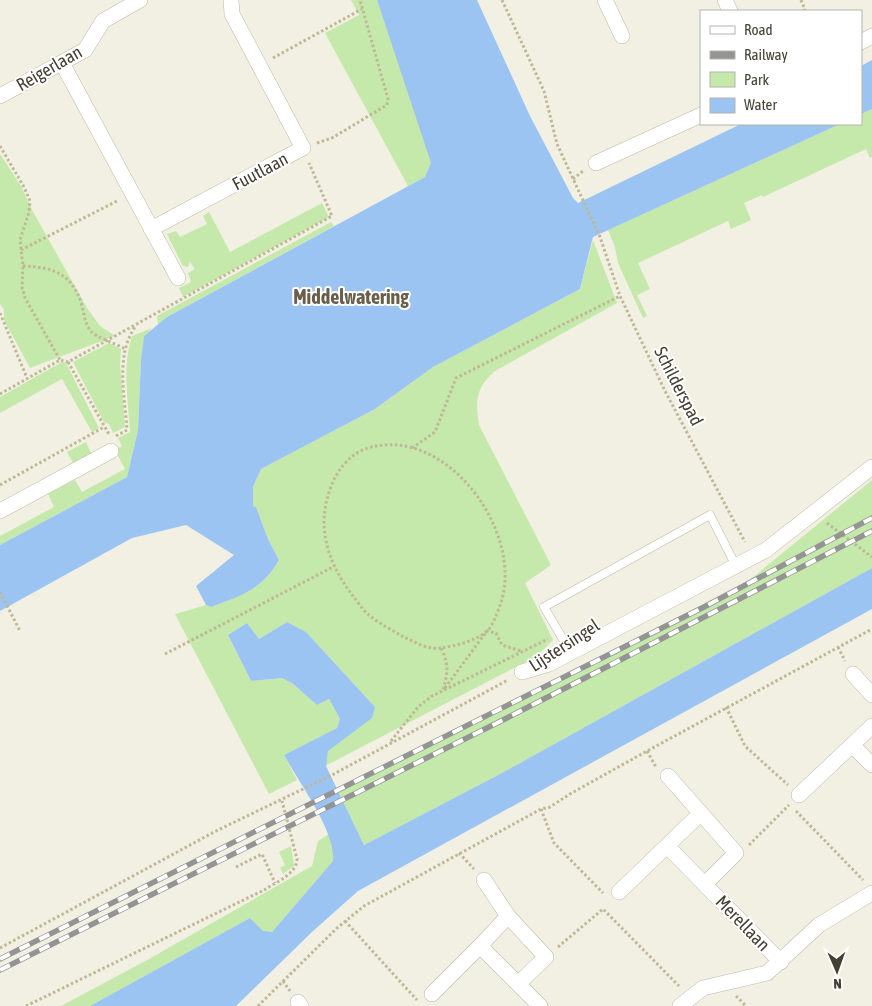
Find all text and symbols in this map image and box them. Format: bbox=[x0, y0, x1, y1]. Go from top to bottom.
legend bbox=[700, 10, 862, 125]
text: Road bbox=[744, 21, 773, 38]
street label: Reigerlaan bbox=[12, 41, 86, 95]
text: Railway bbox=[744, 46, 788, 63]
text: Park bbox=[744, 71, 769, 88]
text: Water bbox=[744, 96, 777, 113]
street label: Fuutlaan bbox=[229, 148, 291, 194]
district label: Middelwatering bbox=[293, 285, 409, 308]
street label: Schilderspad bbox=[650, 343, 708, 429]
street label: Lijstersingel bbox=[525, 614, 603, 675]
street label: Merellaan bbox=[712, 891, 774, 955]
north arrow bbox=[812, 946, 862, 996]
text: N bbox=[833, 976, 842, 992]

